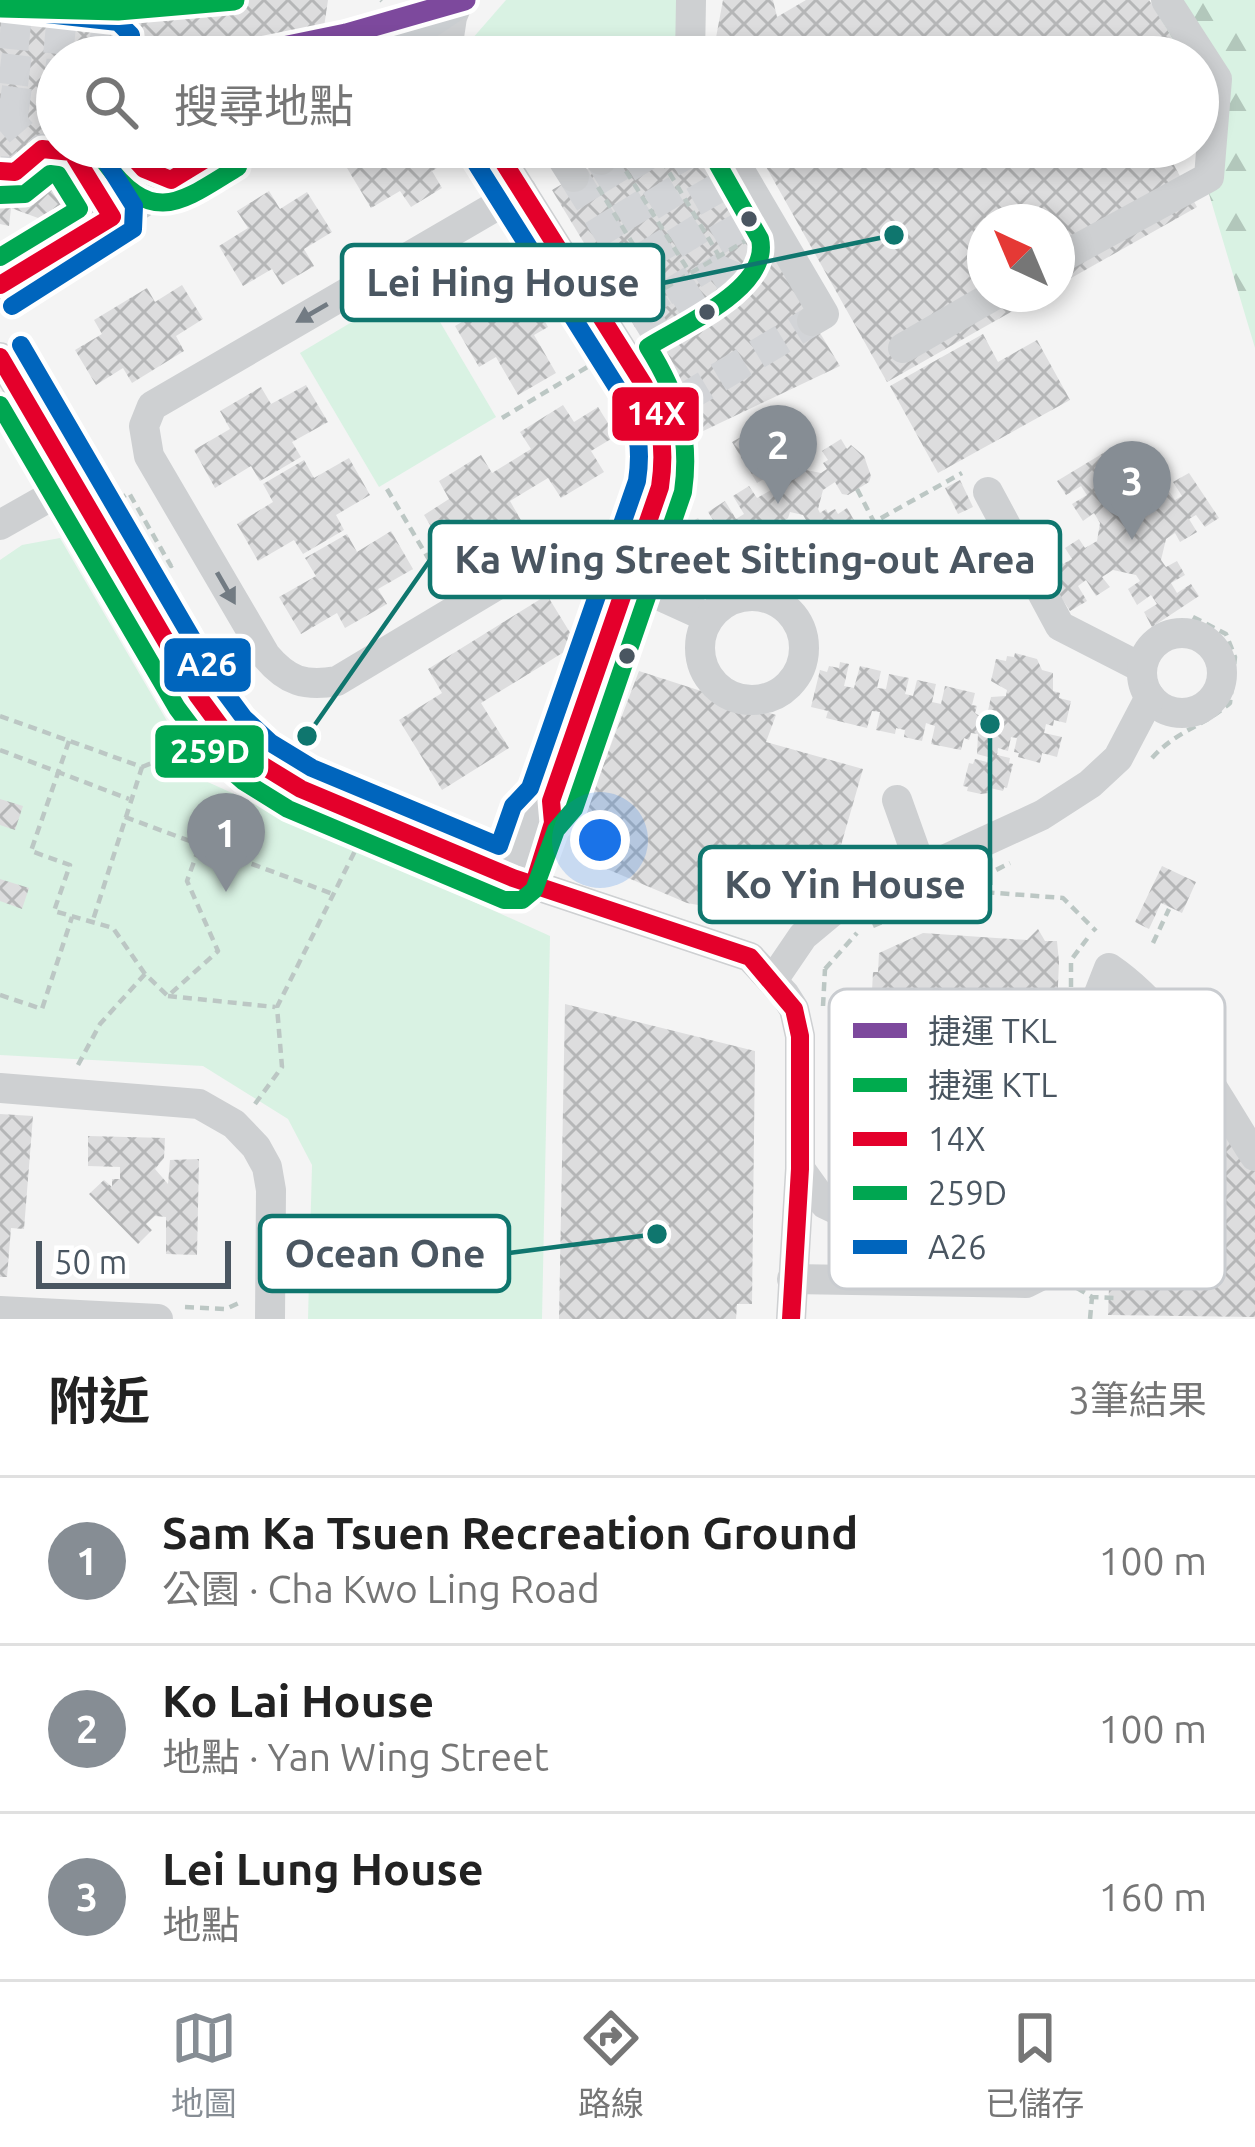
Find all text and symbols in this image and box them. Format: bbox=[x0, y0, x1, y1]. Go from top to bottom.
search box bbox=[36, 36, 1219, 168]
icon: search bbox=[78, 69, 144, 135]
text: 搜尋地點 bbox=[174, 80, 354, 131]
north arrow bbox=[967, 204, 1075, 312]
unlabelled marker bbox=[738, 208, 760, 230]
callout: Lei Hing House bbox=[342, 245, 663, 320]
text: Lei Hing House bbox=[366, 260, 640, 303]
unlabelled marker bbox=[696, 301, 718, 323]
one-way arrow bbox=[295, 302, 329, 323]
line badge: 14X bbox=[610, 385, 701, 443]
text: 14X bbox=[626, 394, 686, 431]
pin: 2 bbox=[739, 405, 817, 504]
pin: 3 bbox=[1093, 441, 1171, 540]
callout: Ka Wing Street Sitting-out Area bbox=[430, 522, 1060, 597]
text: Ka Wing Street Sitting-out Area bbox=[454, 537, 1036, 580]
one-way arrow bbox=[215, 571, 236, 605]
line badge: A26 bbox=[162, 636, 253, 694]
text: A26 bbox=[177, 645, 237, 682]
unlabelled marker bbox=[616, 645, 638, 667]
line badge: 259D bbox=[153, 723, 266, 780]
text: 259D bbox=[170, 732, 250, 769]
pin: 1 bbox=[187, 793, 265, 892]
your location bbox=[570, 810, 630, 870]
callout: Ko Yin House bbox=[700, 847, 990, 922]
text: Ko Yin House bbox=[724, 862, 966, 905]
legend bbox=[829, 989, 1225, 1289]
text: 捷運 TKL bbox=[928, 1012, 1057, 1049]
text: 捷運 KTL bbox=[928, 1066, 1058, 1103]
text: 14X bbox=[928, 1120, 986, 1157]
text: 259D bbox=[928, 1174, 1007, 1211]
callout: Ocean One bbox=[260, 1216, 509, 1291]
text: A26 bbox=[928, 1228, 987, 1265]
text: Ocean One bbox=[285, 1231, 485, 1274]
scale bar bbox=[36, 1235, 231, 1288]
text: 50 m bbox=[54, 1243, 127, 1280]
text: 附近 bbox=[48, 1371, 150, 1429]
text: 3筆結果 bbox=[1068, 1378, 1207, 1421]
text: Sam Ka Tsuen Recreation Ground bbox=[162, 1507, 858, 1558]
text: 1 bbox=[76, 1539, 98, 1582]
text: 100 m bbox=[1098, 1539, 1207, 1582]
text: 公園 · Cha Kwo Ling Road bbox=[162, 1567, 600, 1610]
text: Ko Lai House bbox=[162, 1675, 434, 1726]
text: 2 bbox=[76, 1707, 98, 1750]
text: 100 m bbox=[1098, 1707, 1207, 1750]
text: 地點 · Yan Wing Street bbox=[162, 1735, 549, 1778]
text: Lei Lung House bbox=[162, 1843, 484, 1894]
text: 3 bbox=[76, 1875, 98, 1918]
text: 160 m bbox=[1098, 1875, 1207, 1918]
text: 地點 bbox=[162, 1903, 240, 1946]
tab: 地圖 bbox=[171, 2005, 237, 2125]
tab: 路線 bbox=[578, 2005, 644, 2125]
tab: 已儲存 bbox=[985, 2005, 1084, 2125]

